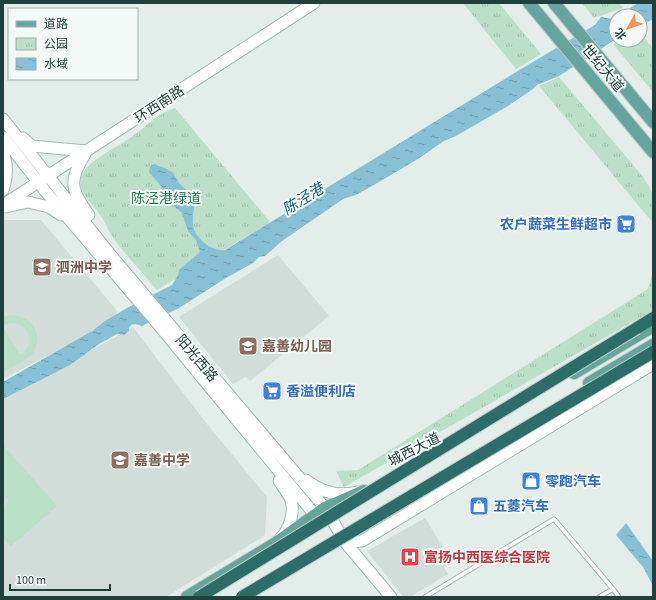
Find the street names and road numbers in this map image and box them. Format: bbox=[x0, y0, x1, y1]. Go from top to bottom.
street label: 世纪大道 bbox=[577, 41, 628, 97]
street label: 环西南路 bbox=[131, 81, 188, 128]
street label: 阳光西路 bbox=[171, 331, 222, 387]
street label: 城西大道 bbox=[385, 428, 444, 472]

